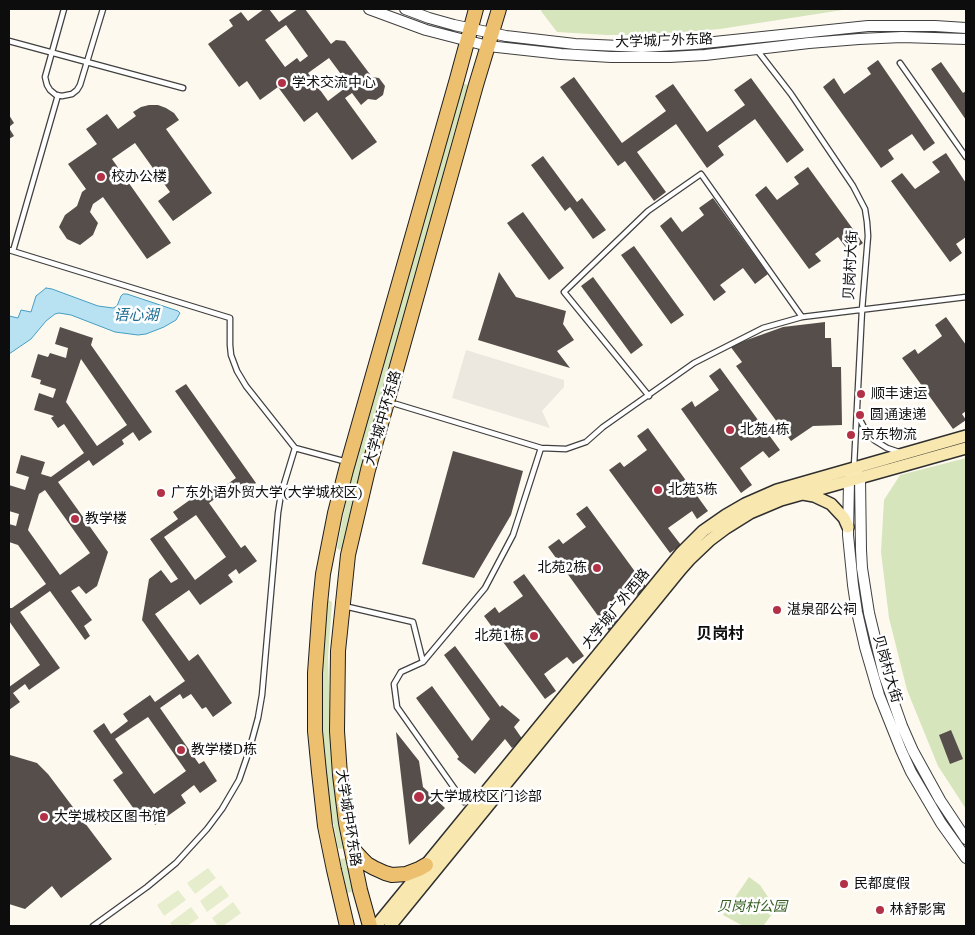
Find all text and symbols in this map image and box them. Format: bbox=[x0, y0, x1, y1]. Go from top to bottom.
street label: 大学城广外东路 bbox=[615, 31, 713, 51]
place label: 学术交流中心 bbox=[292, 75, 376, 91]
marker: 学术交流中心 bbox=[276, 77, 288, 89]
place label: 校办公楼 bbox=[111, 169, 167, 185]
marker: 校办公楼 bbox=[95, 171, 107, 183]
street label: 贝岗村大街 bbox=[841, 230, 861, 300]
water label: 语心湖 bbox=[114, 307, 158, 325]
street label: 大学城中环东路 bbox=[361, 369, 405, 467]
place label: 顺丰速运 bbox=[871, 386, 927, 402]
marker: 顺丰速运 bbox=[855, 388, 867, 400]
place label: 圆通速递 bbox=[870, 407, 926, 423]
marker: 圆通速递 bbox=[854, 409, 866, 421]
place label: 北苑4栋 bbox=[740, 422, 789, 438]
marker: 北苑4栋 bbox=[724, 424, 736, 436]
place label: 京东物流 bbox=[861, 427, 917, 443]
marker: 京东物流 bbox=[845, 429, 857, 441]
place label: 北苑3栋 bbox=[668, 482, 717, 498]
marker: 北苑3栋 bbox=[652, 484, 664, 496]
place label: 广东外语外贸大学(大学城校区) bbox=[171, 485, 363, 501]
marker: 广东外语外贸大学(大学城校区) bbox=[155, 487, 167, 499]
place label: 教学楼 bbox=[85, 511, 127, 527]
marker: 教学楼 bbox=[69, 513, 81, 525]
place label: 北苑2栋 bbox=[538, 560, 587, 576]
marker: 北苑2栋 bbox=[591, 562, 603, 574]
street label: 大学城广外西路 bbox=[579, 566, 653, 652]
place label: 湛泉邵公祠 bbox=[787, 602, 857, 618]
marker: 湛泉邵公祠 bbox=[771, 604, 783, 616]
district label: 贝岗村 bbox=[696, 624, 744, 644]
place label: 北苑1栋 bbox=[475, 628, 524, 644]
marker: 北苑1栋 bbox=[528, 630, 540, 642]
street label: 贝岗村大街 bbox=[869, 633, 905, 705]
place label: 教学楼D栋 bbox=[191, 742, 257, 758]
marker: 教学楼D栋 bbox=[175, 744, 187, 756]
street label: 大学城中环东路 bbox=[332, 768, 364, 868]
place label: 大学城校区门诊部 bbox=[430, 789, 542, 805]
marker: 大学城校区门诊部 bbox=[412, 790, 426, 804]
place label: 大学城校区图书馆 bbox=[54, 809, 166, 825]
marker: 大学城校区图书馆 bbox=[38, 811, 50, 823]
place label: 民都度假 bbox=[854, 876, 910, 892]
marker: 民都度假 bbox=[838, 878, 850, 890]
park label: 贝岗村公园 bbox=[717, 899, 787, 915]
place label: 林舒影寓 bbox=[890, 902, 946, 918]
marker: 林舒影寓 bbox=[874, 904, 886, 916]

